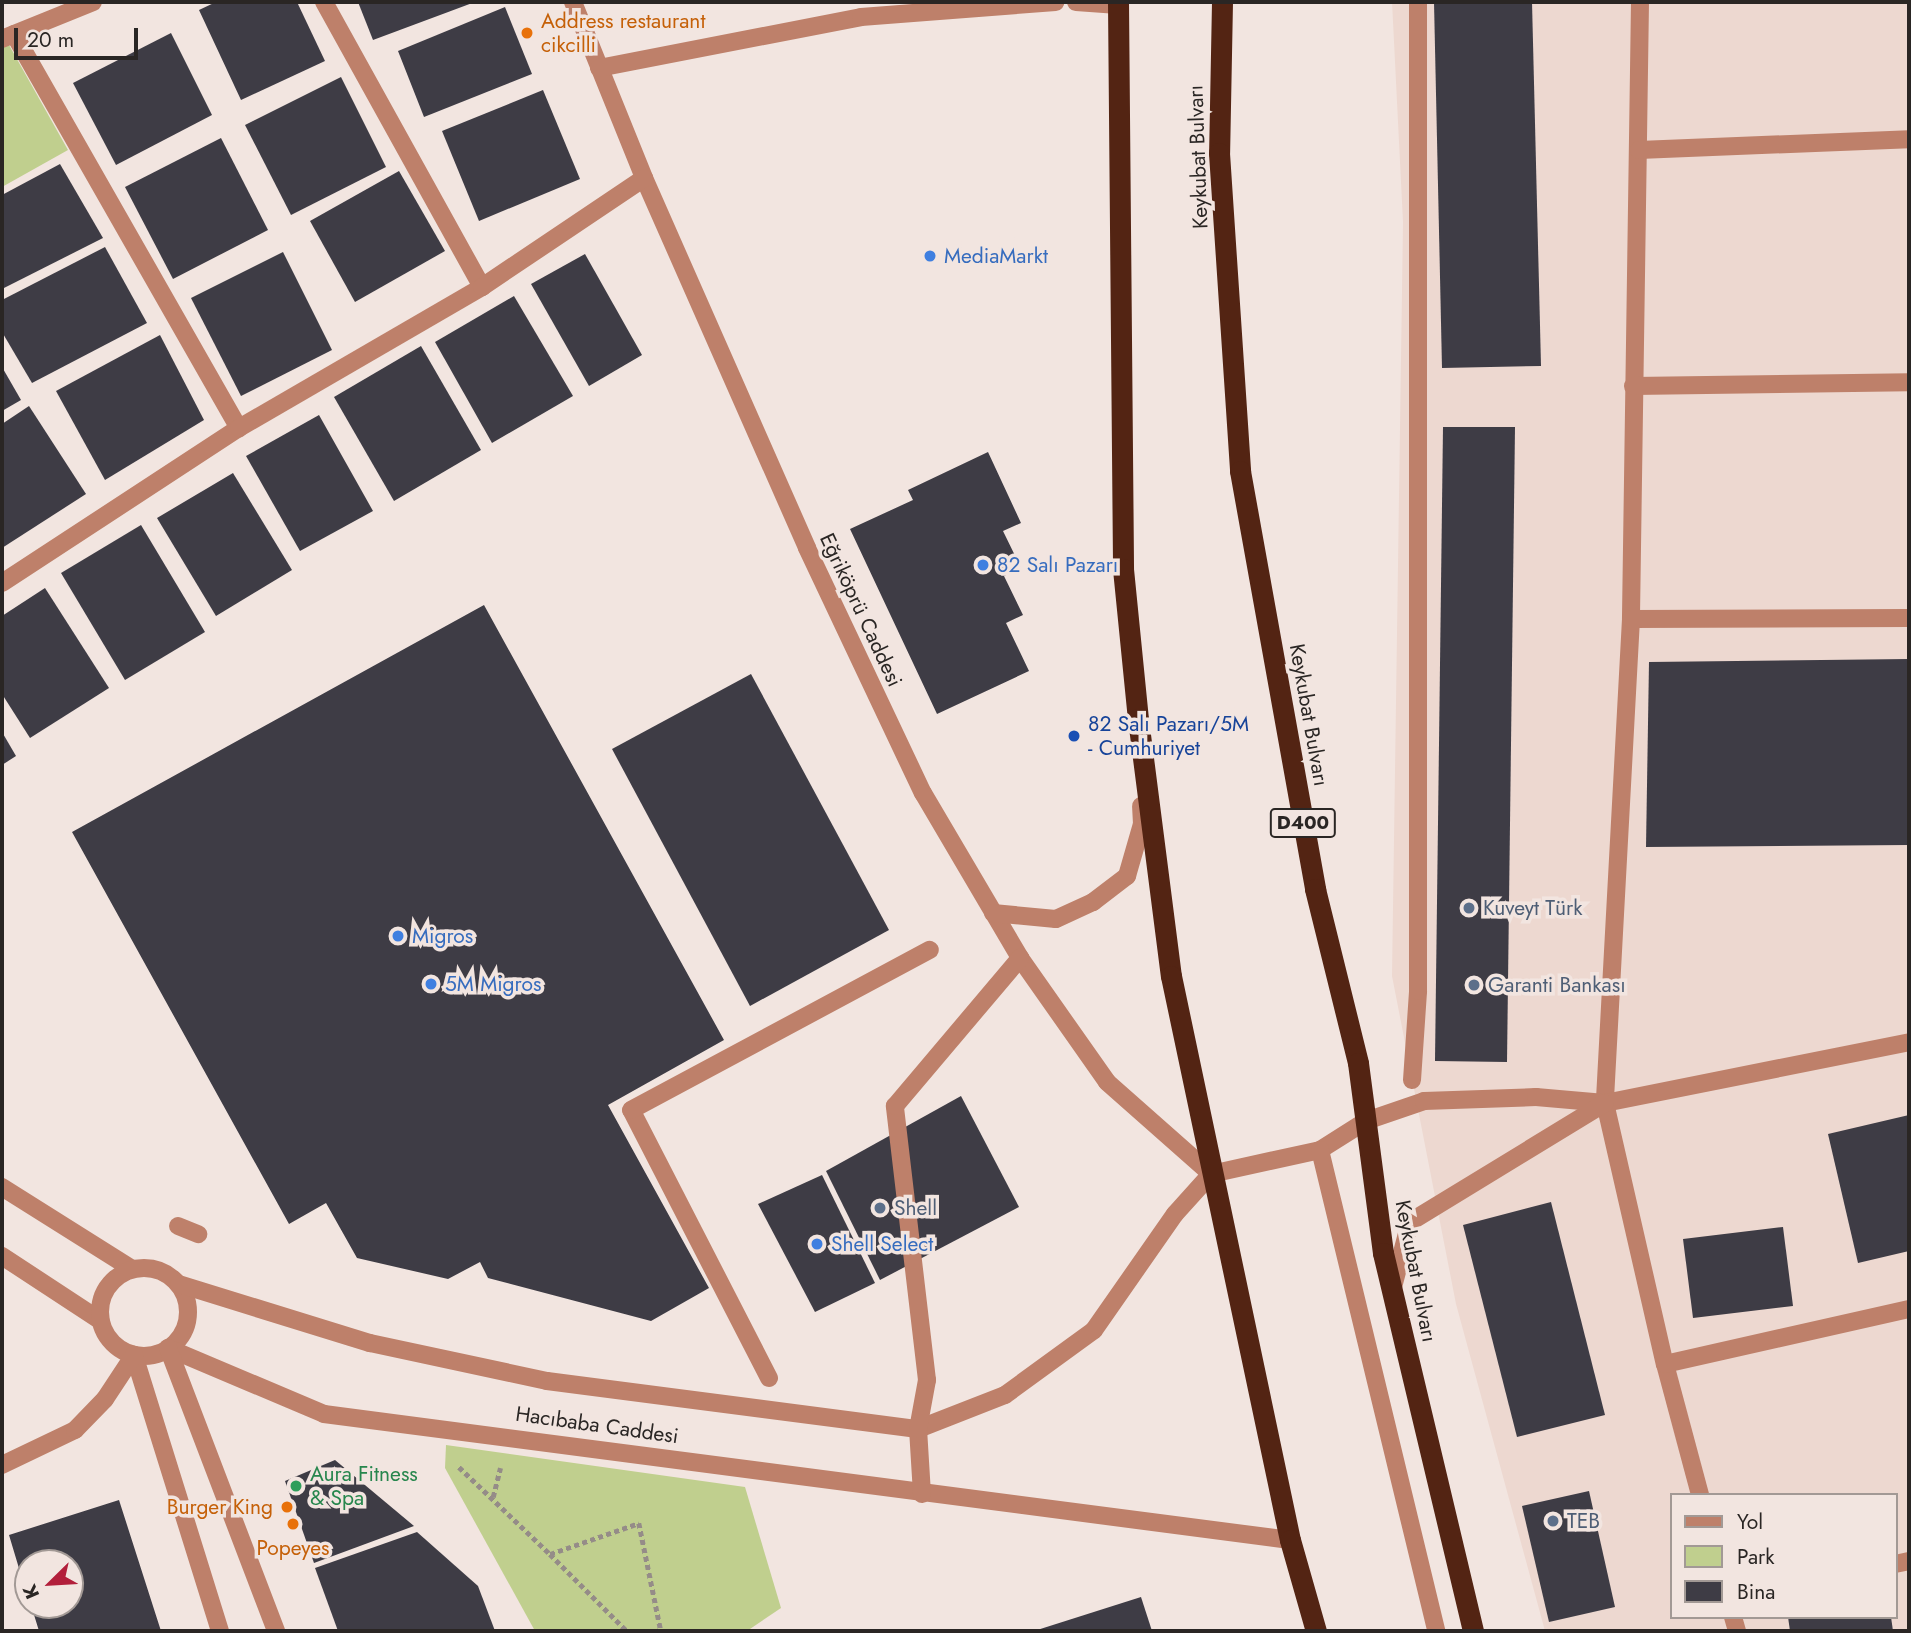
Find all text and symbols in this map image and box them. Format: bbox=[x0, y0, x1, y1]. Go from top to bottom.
place label: Address restaurant cikcilli bbox=[541, 8, 705, 58]
scale bar bbox=[18, 14, 142, 58]
text: 20 m bbox=[27, 25, 74, 55]
marker: Address restaurant cikcilli bbox=[519, 25, 535, 41]
street label: Keykubat Bulvarı bbox=[1183, 85, 1213, 229]
place label: MediaMarkt bbox=[944, 243, 1048, 269]
marker: MediaMarkt bbox=[922, 248, 938, 264]
street label: Eğriköprü Caddesi bbox=[814, 529, 908, 691]
place label: 82 Salı Pazarı bbox=[997, 552, 1118, 578]
marker: 82 Salı Pazarı bbox=[975, 557, 991, 573]
street label: Keykubat Bulvarı bbox=[1284, 642, 1334, 788]
place label: 82 Salı Pazarı/5M - Cumhuriyet bbox=[1088, 711, 1249, 761]
marker: 82 Salı Pazarı/5M - Cumhuriyet bbox=[1066, 728, 1082, 744]
road number: D400 bbox=[1270, 808, 1336, 838]
place label: Kuveyt Türk bbox=[1483, 895, 1582, 921]
marker: Kuveyt Türk bbox=[1461, 900, 1477, 916]
place label: Migros bbox=[412, 923, 473, 949]
marker: Migros bbox=[390, 928, 406, 944]
place label: 5M Migros bbox=[445, 971, 541, 997]
place label: Garanti Bankası bbox=[1488, 972, 1626, 998]
marker: 5M Migros bbox=[423, 976, 439, 992]
marker: Garanti Bankası bbox=[1466, 977, 1482, 993]
place label: Shell bbox=[894, 1195, 937, 1221]
street label: Keykubat Bulvarı bbox=[1390, 1198, 1442, 1344]
marker: Shell bbox=[872, 1200, 888, 1216]
place label: Shell Select bbox=[831, 1231, 933, 1257]
marker: Shell Select bbox=[809, 1236, 825, 1252]
street label: Hacıbaba Caddesi bbox=[514, 1401, 680, 1449]
place label: Aura Fitness & Spa bbox=[310, 1461, 418, 1511]
marker: Aura Fitness & Spa bbox=[288, 1478, 304, 1494]
legend bbox=[1670, 1493, 1897, 1619]
place label: Burger King bbox=[167, 1494, 273, 1520]
marker: Burger King bbox=[279, 1499, 295, 1515]
text: Yol bbox=[1737, 1507, 1763, 1537]
place label: TEB bbox=[1567, 1508, 1600, 1534]
marker: TEB bbox=[1545, 1513, 1561, 1529]
marker: Popeyes bbox=[285, 1516, 301, 1532]
place label: Popeyes bbox=[256, 1535, 330, 1561]
text: Park bbox=[1737, 1542, 1774, 1572]
north arrow bbox=[14, 1549, 84, 1619]
text: Bina bbox=[1737, 1577, 1775, 1607]
text: K bbox=[16, 1580, 46, 1603]

